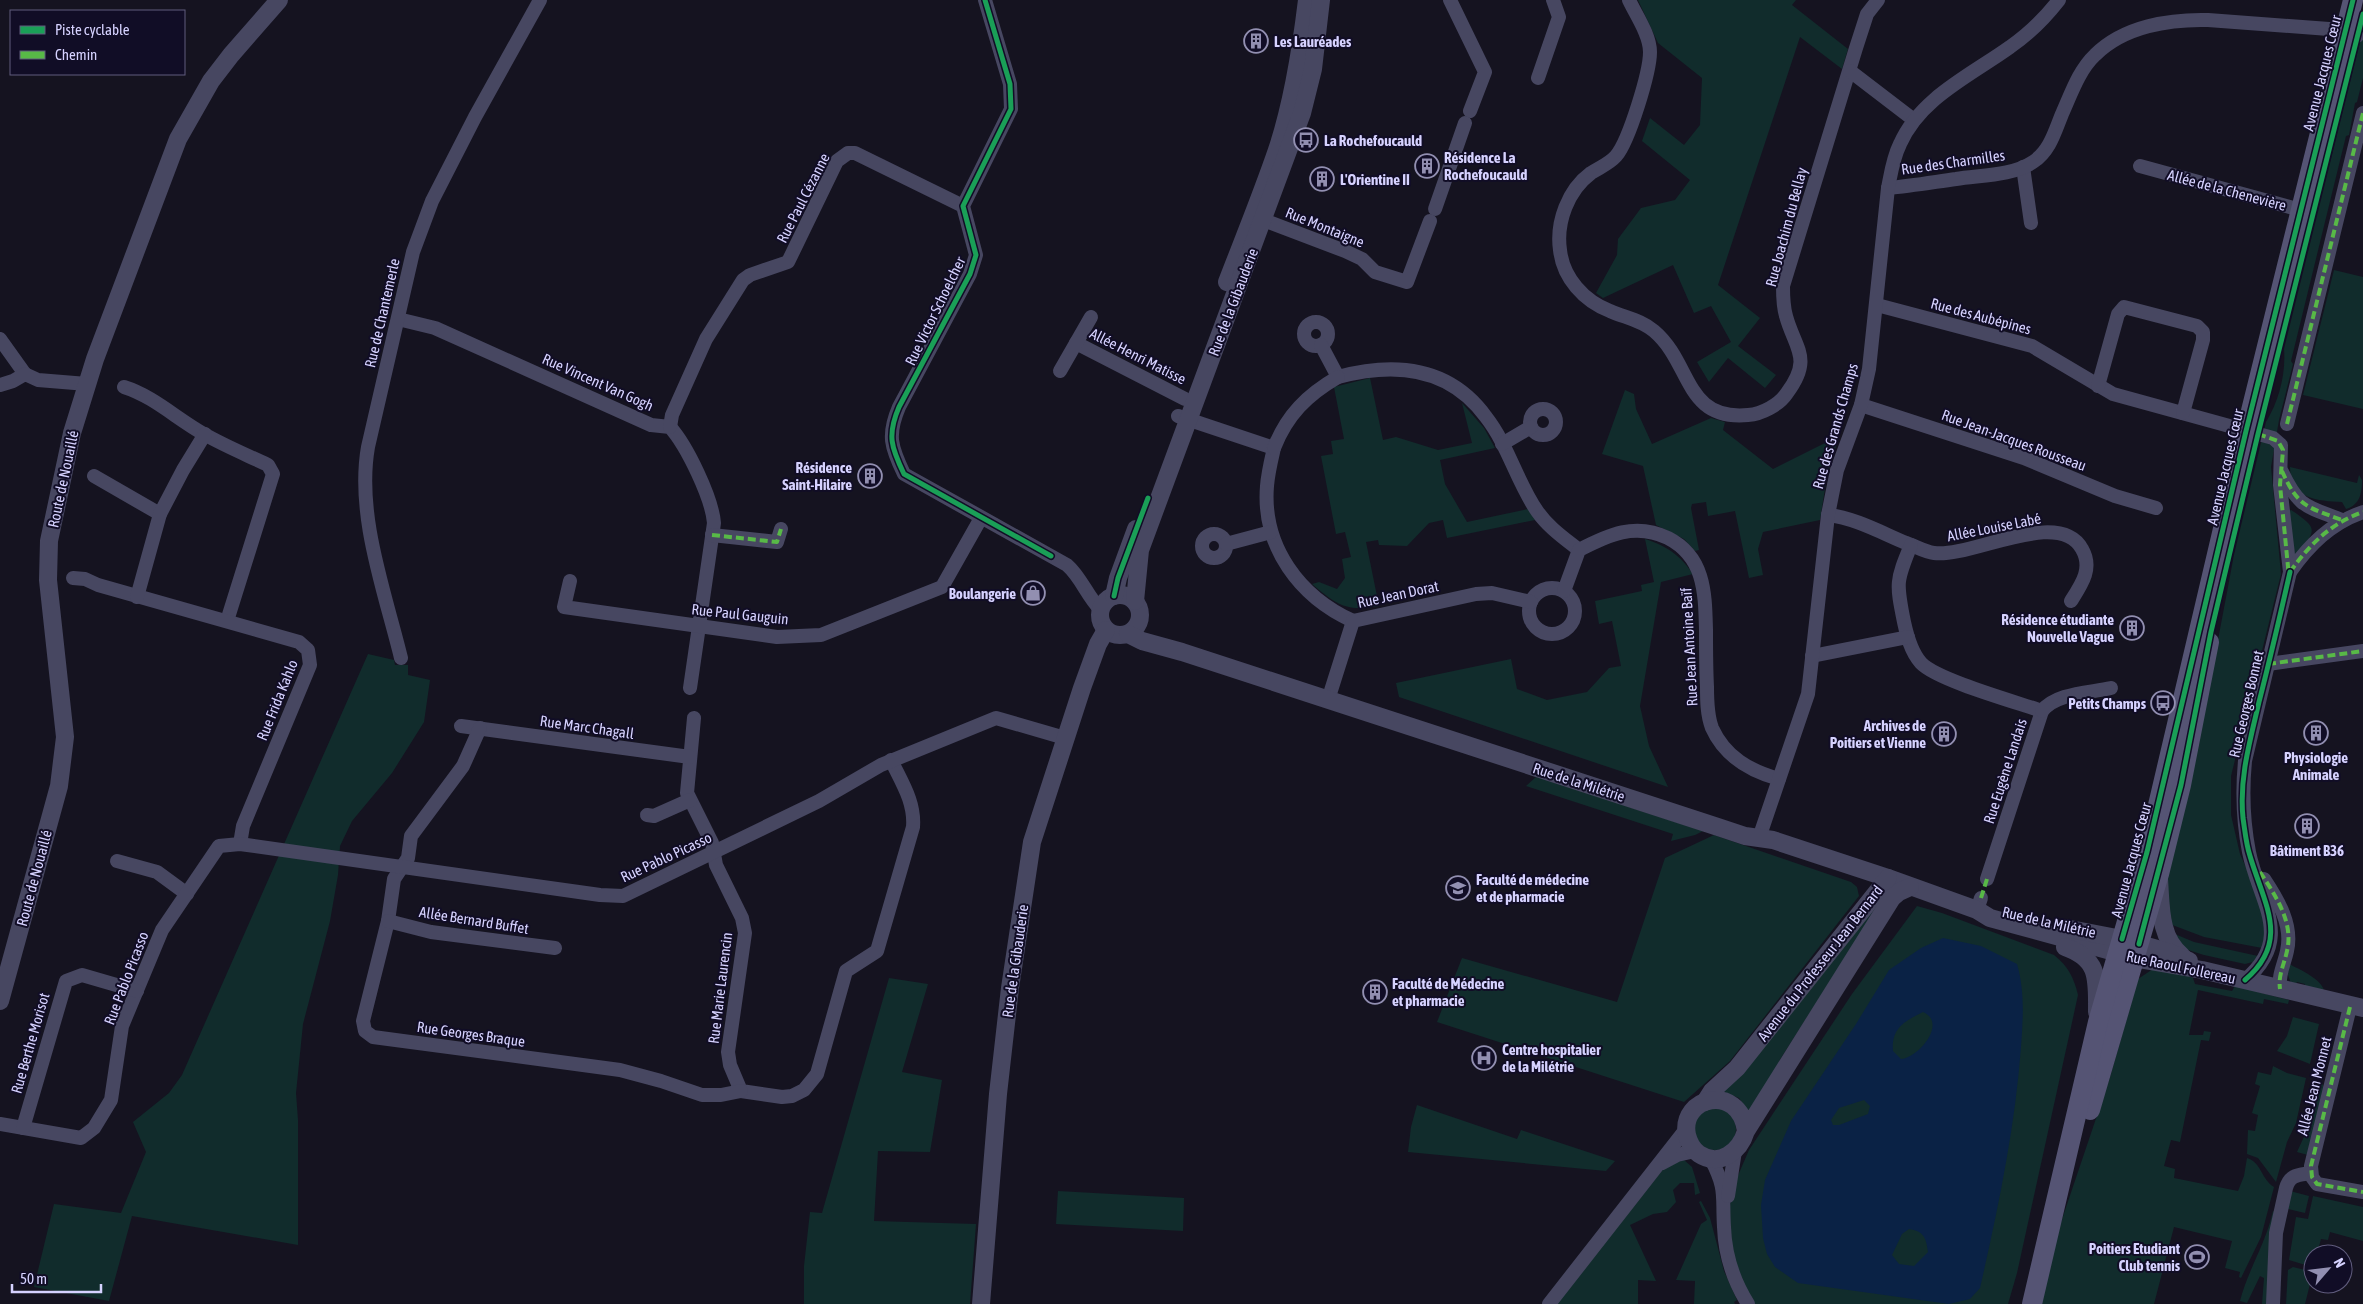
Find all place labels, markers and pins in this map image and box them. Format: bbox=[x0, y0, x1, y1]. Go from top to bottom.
building icon: Les Lauréades bbox=[1243, 28, 1269, 54]
place label: Les Lauréades bbox=[1274, 33, 1352, 50]
bus stop icon: La Rochefoucauld bbox=[1293, 127, 1319, 153]
place label: La Rochefoucauld bbox=[1324, 132, 1422, 149]
place label: Résidence La Rochefoucauld bbox=[1444, 149, 1527, 183]
building icon: Résidence La Rochefoucauld bbox=[1414, 153, 1440, 179]
building icon: L'Orientine II bbox=[1309, 166, 1335, 192]
place label: L'Orientine II bbox=[1340, 171, 1410, 188]
place label: Résidence Saint-Hilaire bbox=[782, 459, 852, 493]
building icon: Résidence Saint-Hilaire bbox=[857, 463, 883, 489]
shop icon: Boulangerie bbox=[1020, 580, 1046, 606]
place label: Boulangerie bbox=[949, 585, 1016, 602]
place label: Résidence étudiante Nouvelle Vague bbox=[2001, 611, 2114, 645]
building icon: Résidence étudiante Nouvelle Vague bbox=[2119, 615, 2145, 641]
bus stop icon: Petits Champs bbox=[2150, 690, 2176, 716]
place label: Petits Champs bbox=[2068, 695, 2147, 712]
place label: Archives de Poitiers et Vienne bbox=[1830, 717, 1926, 751]
building icon: Physiologie Animale bbox=[2303, 720, 2329, 746]
building icon: Archives de Poitiers et Vienne bbox=[1931, 721, 1957, 747]
place label: Physiologie Animale bbox=[2284, 749, 2348, 783]
building icon: Bâtiment B36 bbox=[2294, 813, 2320, 839]
place label: Bâtiment B36 bbox=[2270, 842, 2344, 859]
place label: Faculté de médecine et de pharmacie bbox=[1476, 871, 1589, 905]
school or university icon: Faculté de médecine et de pharmacie bbox=[1445, 875, 1471, 901]
place label: Faculté de Médecine et pharmacie bbox=[1392, 975, 1504, 1009]
building icon: Faculté de Médecine et pharmacie bbox=[1362, 979, 1388, 1005]
place label: Centre hospitalier de la Milétrie bbox=[1502, 1041, 1601, 1075]
hospital icon: Centre hospitalier de la Milétrie bbox=[1471, 1045, 1497, 1071]
place label: Poitiers Etudiant Club tennis bbox=[2089, 1240, 2181, 1274]
sports icon: Poitiers Etudiant Club tennis bbox=[2184, 1244, 2210, 1270]

